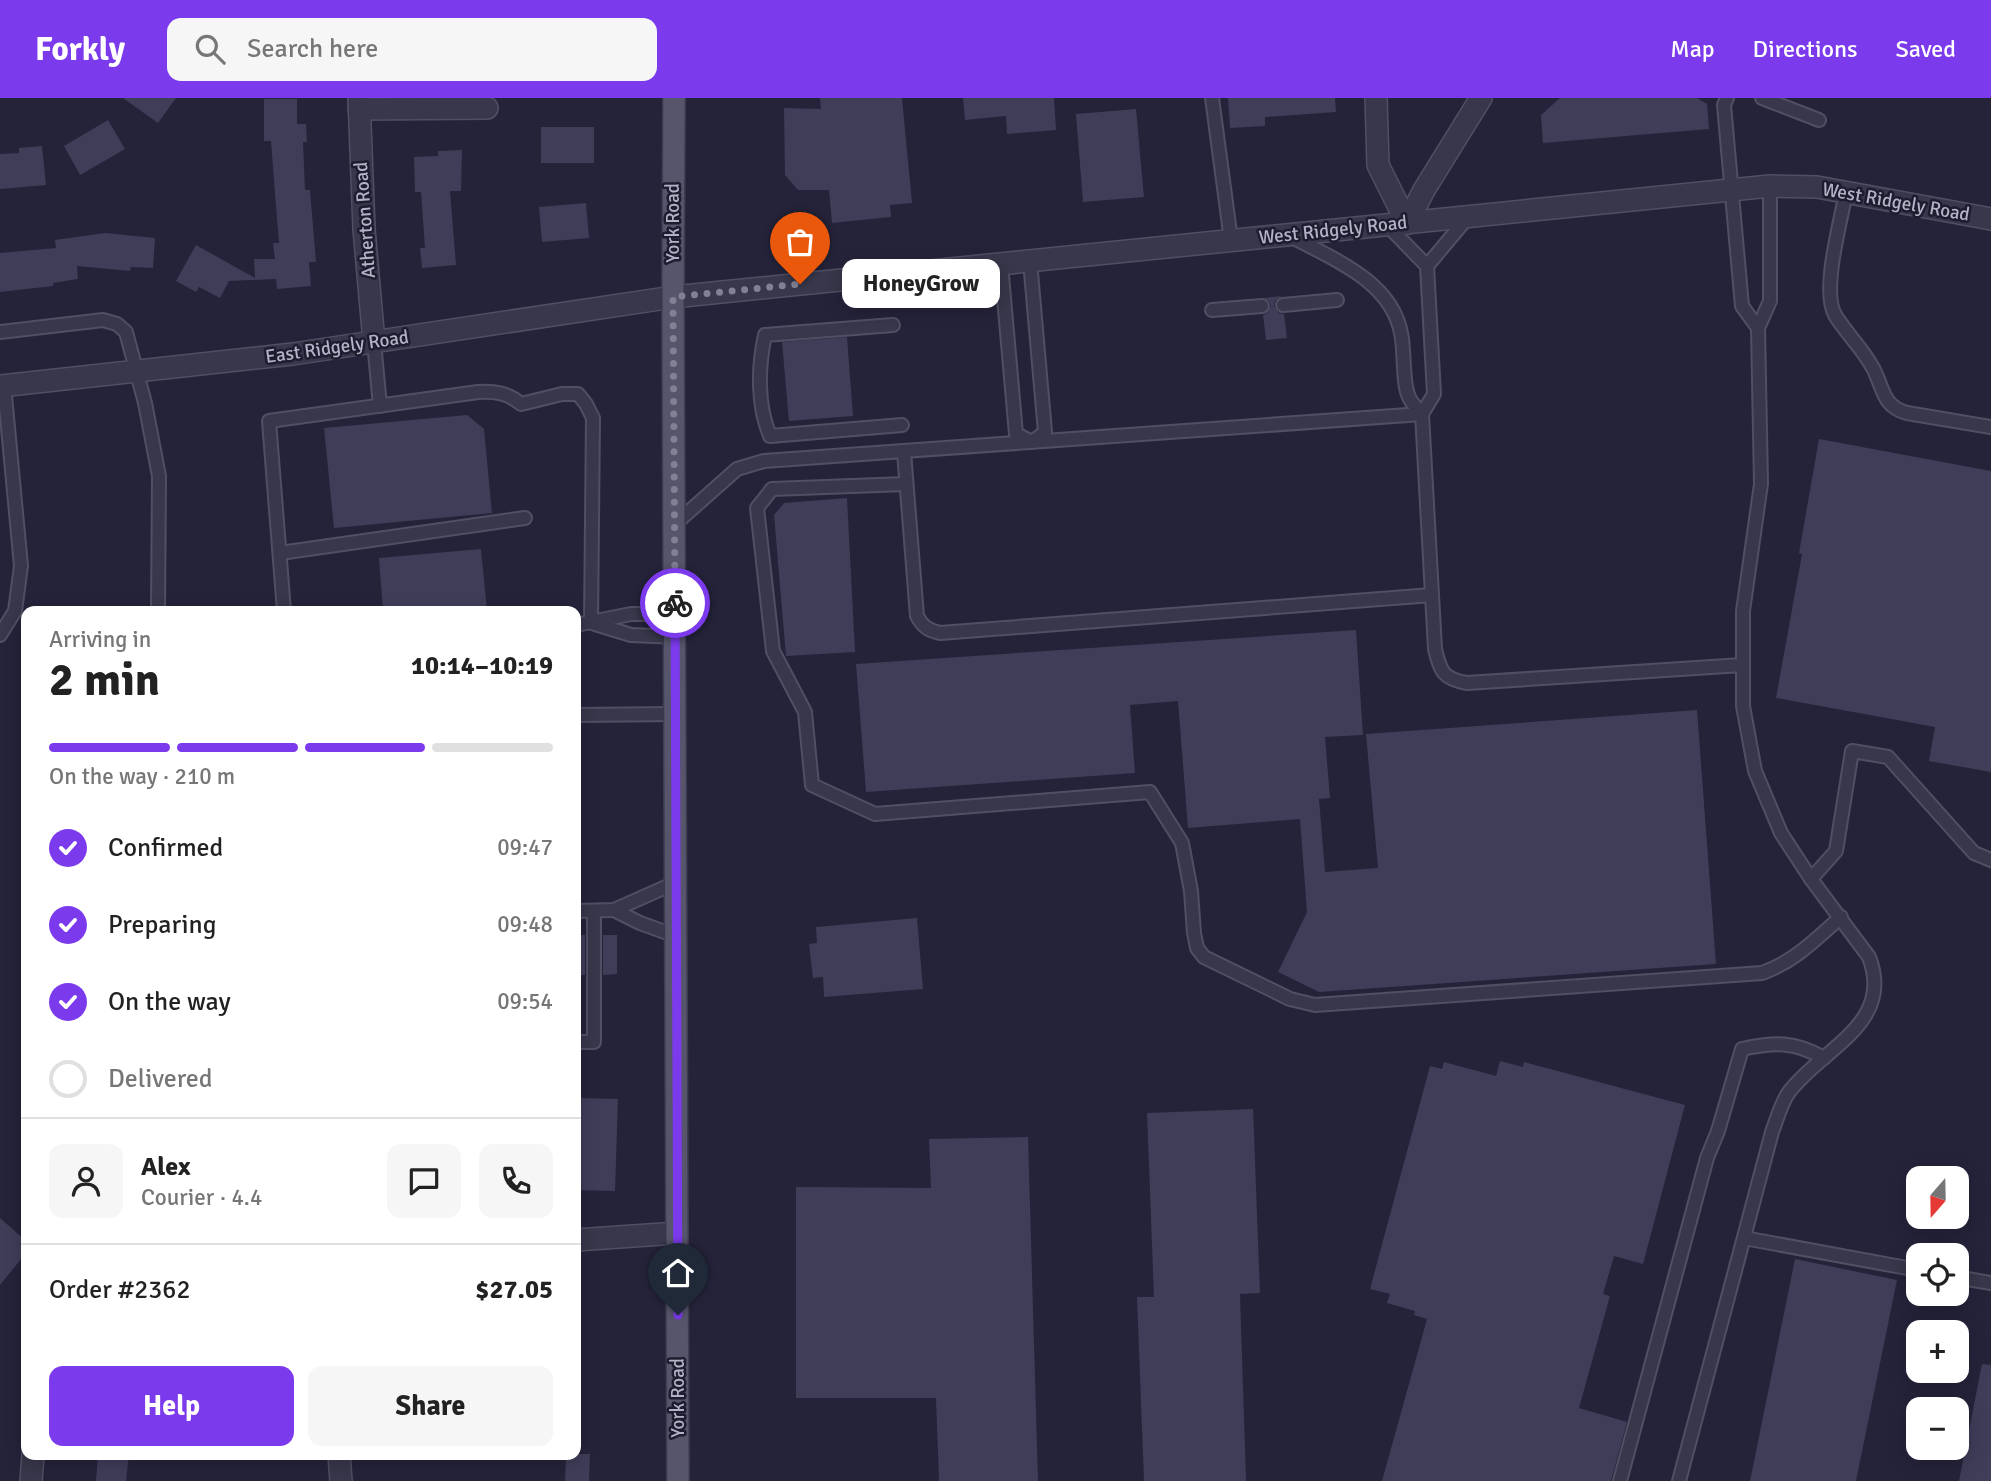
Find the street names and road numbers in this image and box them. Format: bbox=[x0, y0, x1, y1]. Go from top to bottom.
street label: Atherton Road bbox=[349, 161, 381, 279]
street label: West Ridgely Road bbox=[1820, 177, 1972, 227]
street label: York Road bbox=[661, 183, 685, 263]
street label: West Ridgely Road bbox=[1257, 210, 1409, 250]
street label: East Ridgely Road bbox=[264, 325, 410, 369]
street label: York Road bbox=[666, 1358, 690, 1438]

